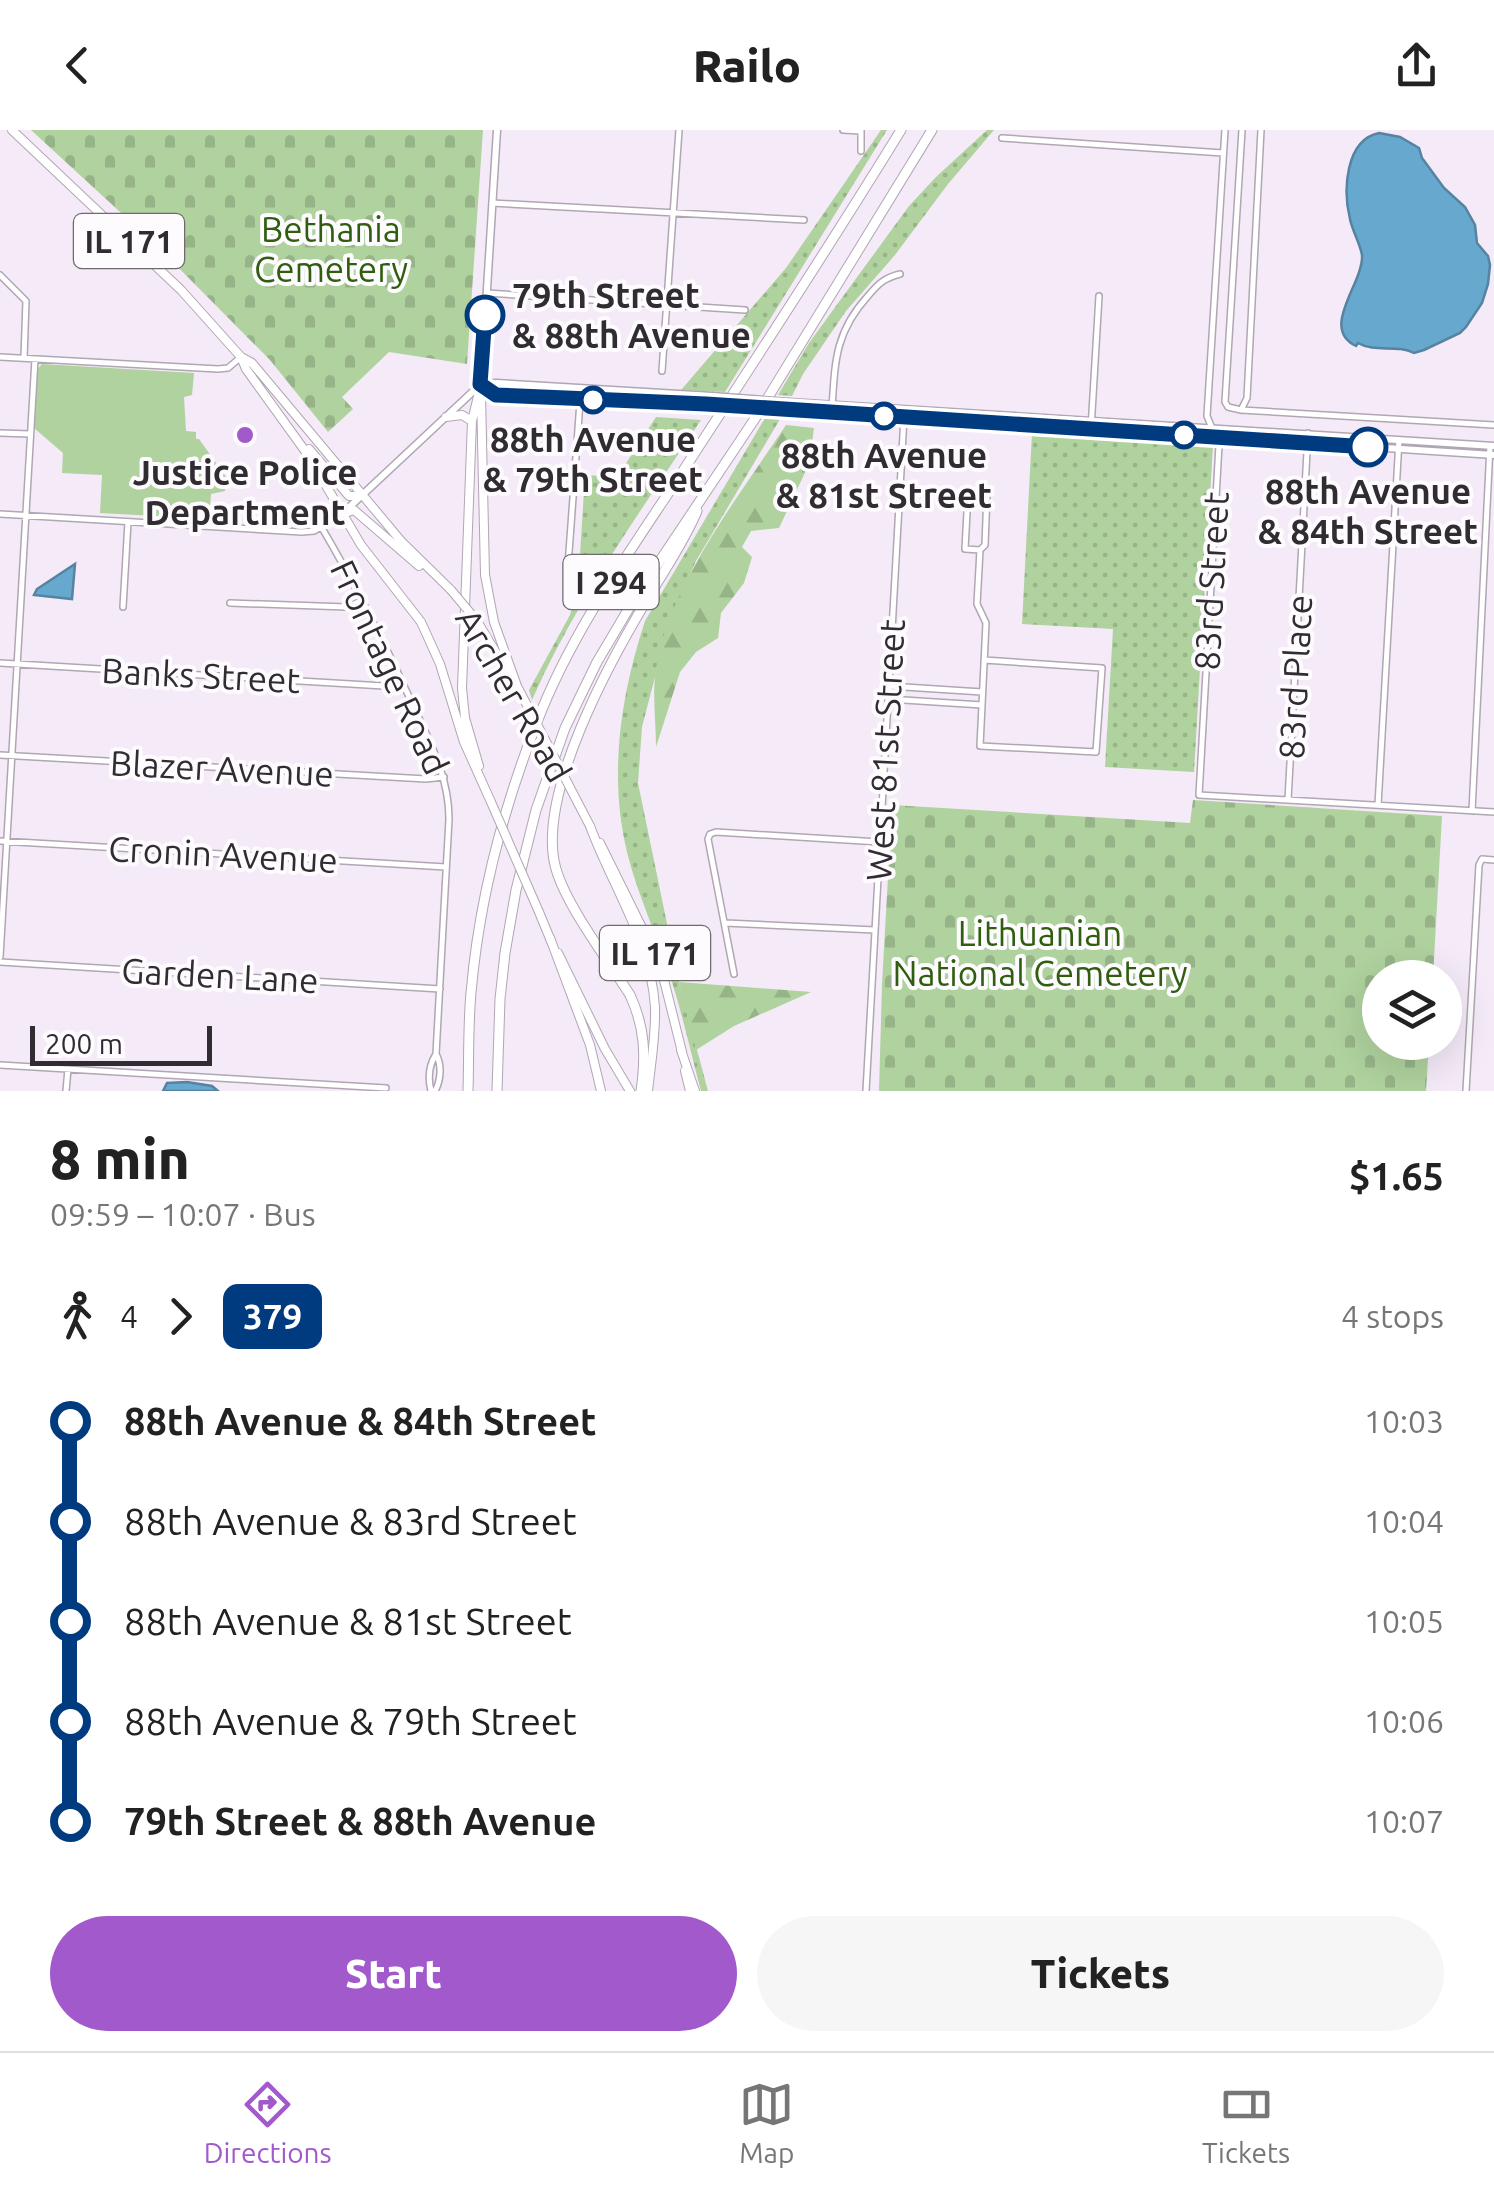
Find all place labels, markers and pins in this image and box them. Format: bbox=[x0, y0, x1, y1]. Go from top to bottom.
place label: 79th Street & 88th Avenue bbox=[512, 275, 751, 355]
marker: 79th Street & 88th Avenue bbox=[466, 296, 504, 334]
marker: 88th Avenue & 79th Street bbox=[580, 387, 606, 413]
marker: 88th Avenue & 81st Street bbox=[871, 403, 897, 429]
place label: 88th Avenue & 79th Street bbox=[483, 419, 703, 499]
unlabelled marker bbox=[1171, 422, 1197, 448]
marker: Justice Police Department bbox=[234, 424, 256, 446]
marker: 88th Avenue & 84th Street bbox=[1349, 428, 1387, 466]
place label: 88th Avenue & 81st Street bbox=[776, 435, 992, 515]
place label: Justice Police Department bbox=[133, 452, 357, 532]
place label: 88th Avenue & 84th Street bbox=[1258, 471, 1478, 551]

